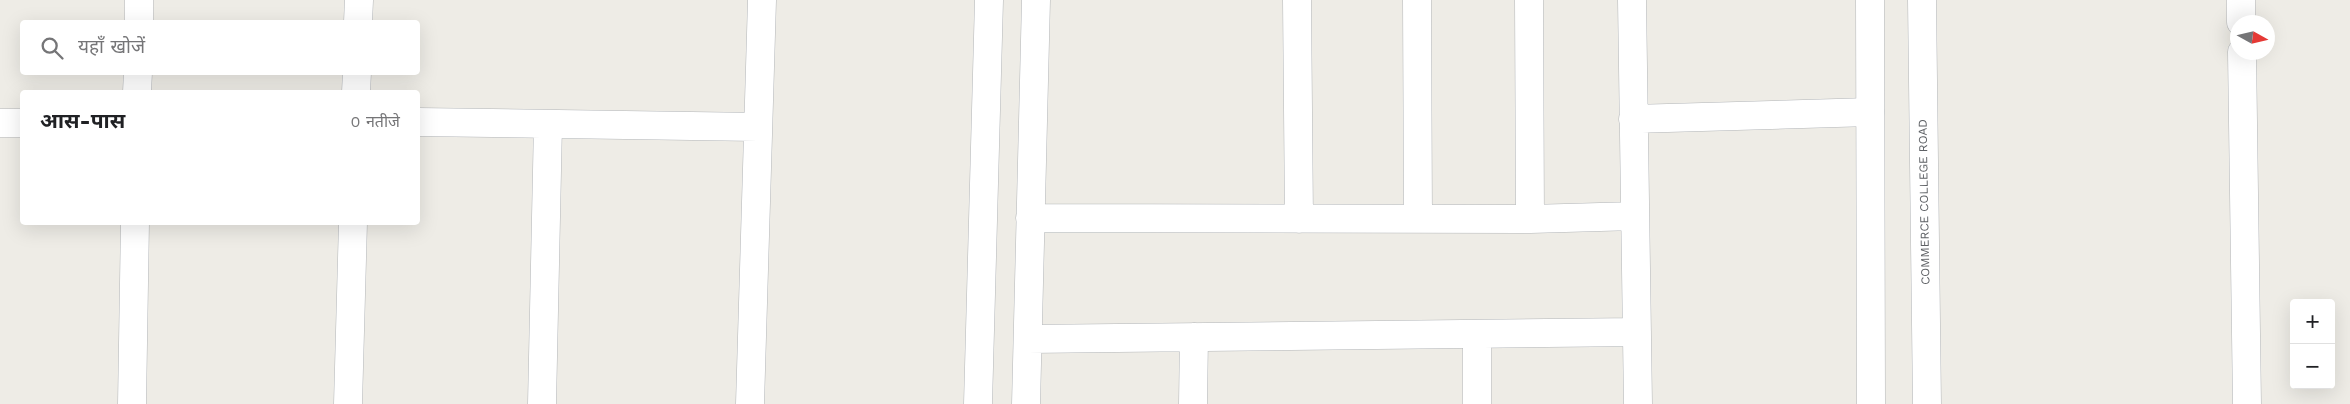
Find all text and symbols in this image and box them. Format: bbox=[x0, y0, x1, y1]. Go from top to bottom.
north arrow bbox=[2230, 15, 2275, 60]
search box bbox=[20, 20, 420, 75]
icon: search bbox=[38, 34, 66, 62]
text: यहाँ खोजें bbox=[78, 35, 145, 58]
text: आस-पास bbox=[40, 108, 125, 133]
text: 0 नतीजे bbox=[351, 112, 400, 131]
street label: COMMERCE COLLEGE ROAD bbox=[1916, 119, 1932, 285]
map controls bbox=[2290, 299, 2335, 389]
button: + bbox=[2290, 299, 2335, 344]
button: − bbox=[2290, 344, 2335, 389]

